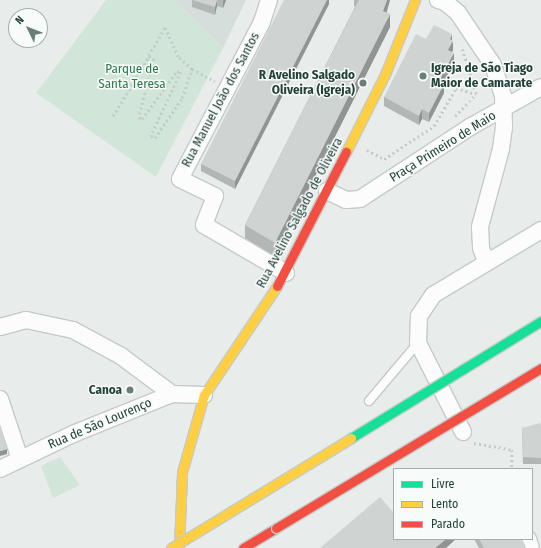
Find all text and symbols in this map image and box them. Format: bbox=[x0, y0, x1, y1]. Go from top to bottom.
north arrow bbox=[8, 8, 48, 48]
text: N bbox=[13, 13, 27, 27]
street label: Rua Manuel João dos Santos bbox=[179, 30, 263, 170]
place label: Igreja de São Tiago Maior de Camarate bbox=[431, 61, 533, 92]
park label: Parque de Santa Teresa bbox=[98, 62, 166, 93]
place label: R Avelino Salgado Oliveira (Igreja) bbox=[259, 68, 355, 99]
marker: Igreja de São Tiago Maior de Camarate bbox=[418, 71, 428, 81]
marker: R Avelino Salgado Oliveira (Igreja) bbox=[358, 78, 368, 88]
street label: Praça Primeiro de Maio bbox=[387, 108, 499, 186]
street label: Rua Avelino Salgado de Oliveira bbox=[254, 135, 346, 291]
place label: Canoa bbox=[89, 382, 122, 398]
marker: Canoa bbox=[125, 385, 135, 395]
street label: Rua de São Lourenço bbox=[46, 395, 154, 453]
legend bbox=[393, 468, 533, 540]
text: Livre bbox=[431, 477, 454, 491]
text: Lento bbox=[431, 497, 458, 511]
text: Parado bbox=[431, 517, 465, 531]

